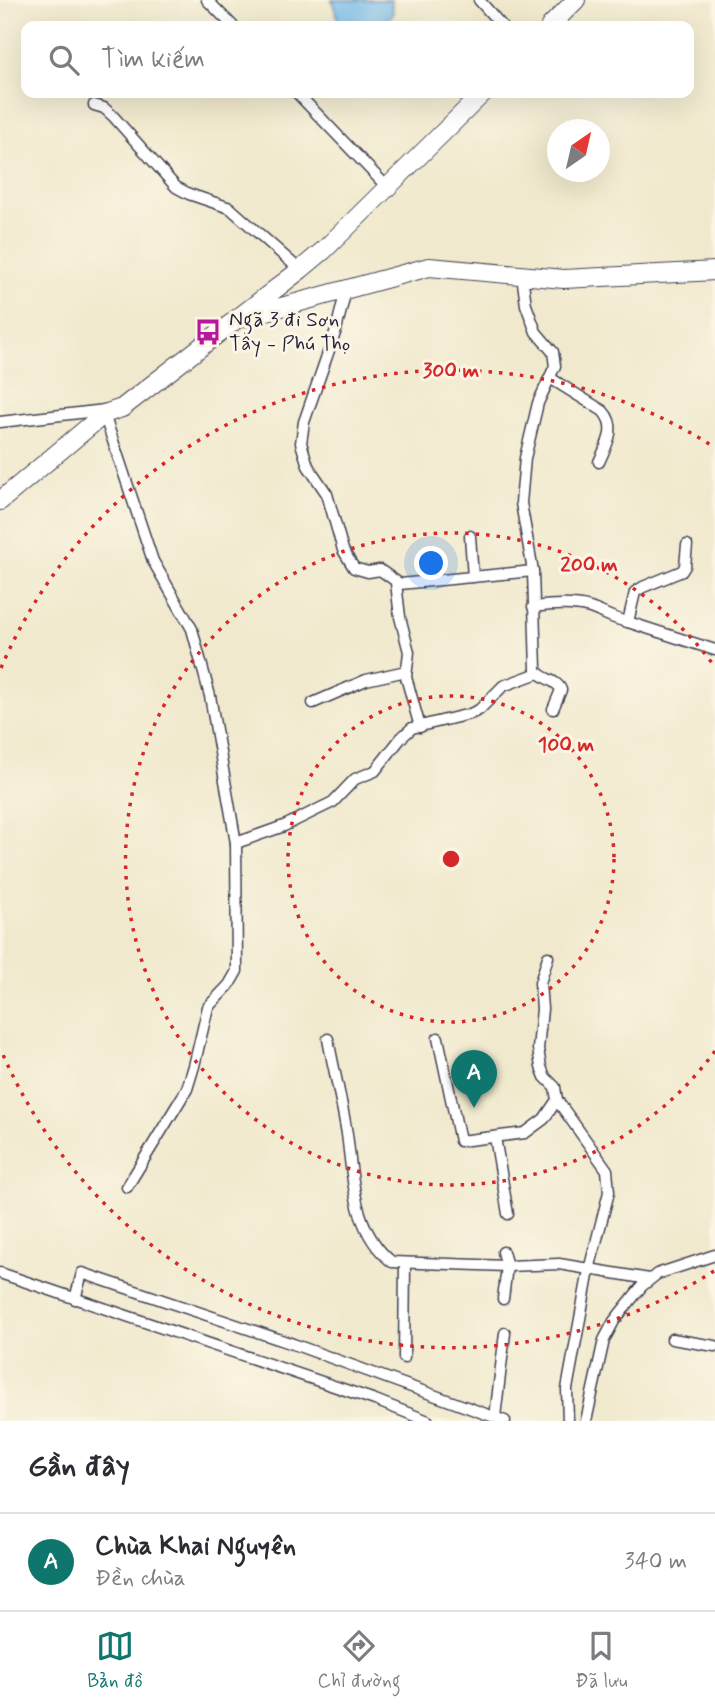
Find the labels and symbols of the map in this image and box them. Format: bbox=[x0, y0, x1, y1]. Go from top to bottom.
north arrow bbox=[547, 119, 610, 182]
place label: Ngã 3 đi Sơn Tây - Phú Thọ bbox=[229, 306, 350, 358]
bus stop icon: Ngã 3 đi Sơn Tây - Phú Thọ bbox=[193, 317, 223, 347]
text: 300 m bbox=[423, 357, 480, 385]
your location bbox=[414, 546, 448, 580]
text: 200 m bbox=[560, 551, 618, 579]
text: 100 m bbox=[538, 731, 594, 759]
centre of rings bbox=[439, 847, 463, 871]
pin: A bbox=[451, 1050, 497, 1108]

